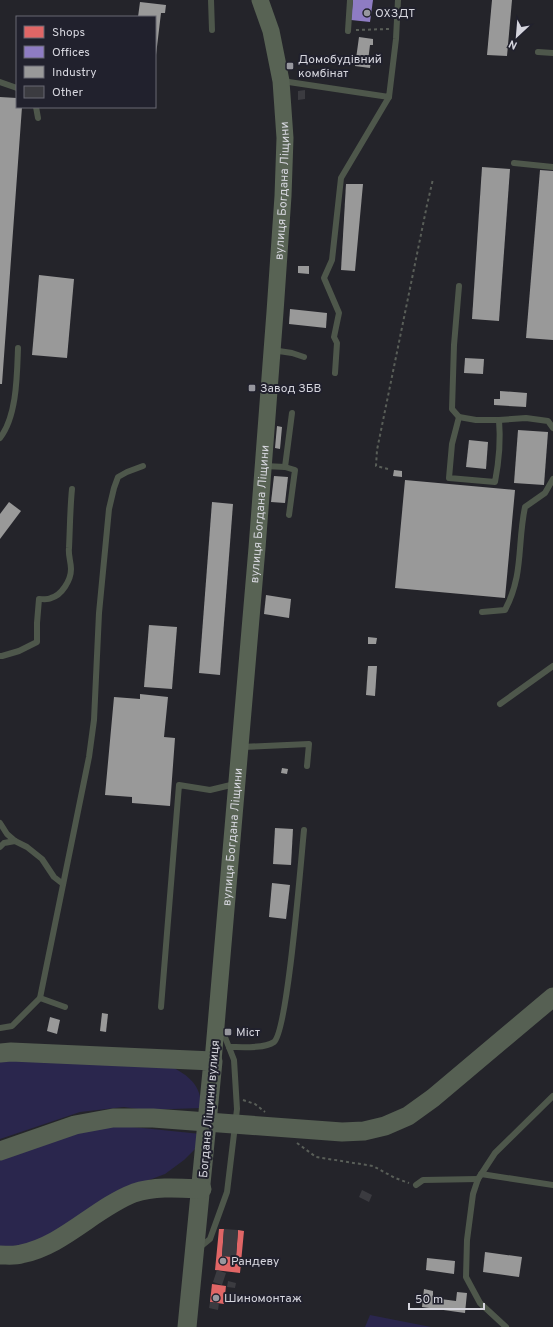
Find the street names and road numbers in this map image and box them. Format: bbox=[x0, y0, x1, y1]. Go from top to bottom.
street label: вулиця Богдана Ліщини bbox=[272, 121, 294, 261]
street label: вулиця Богдана Ліщини bbox=[247, 444, 274, 584]
street label: вулиця Богдана Ліщини bbox=[219, 767, 247, 907]
street label: Богдана Ліщини вулиця bbox=[196, 1039, 224, 1179]

